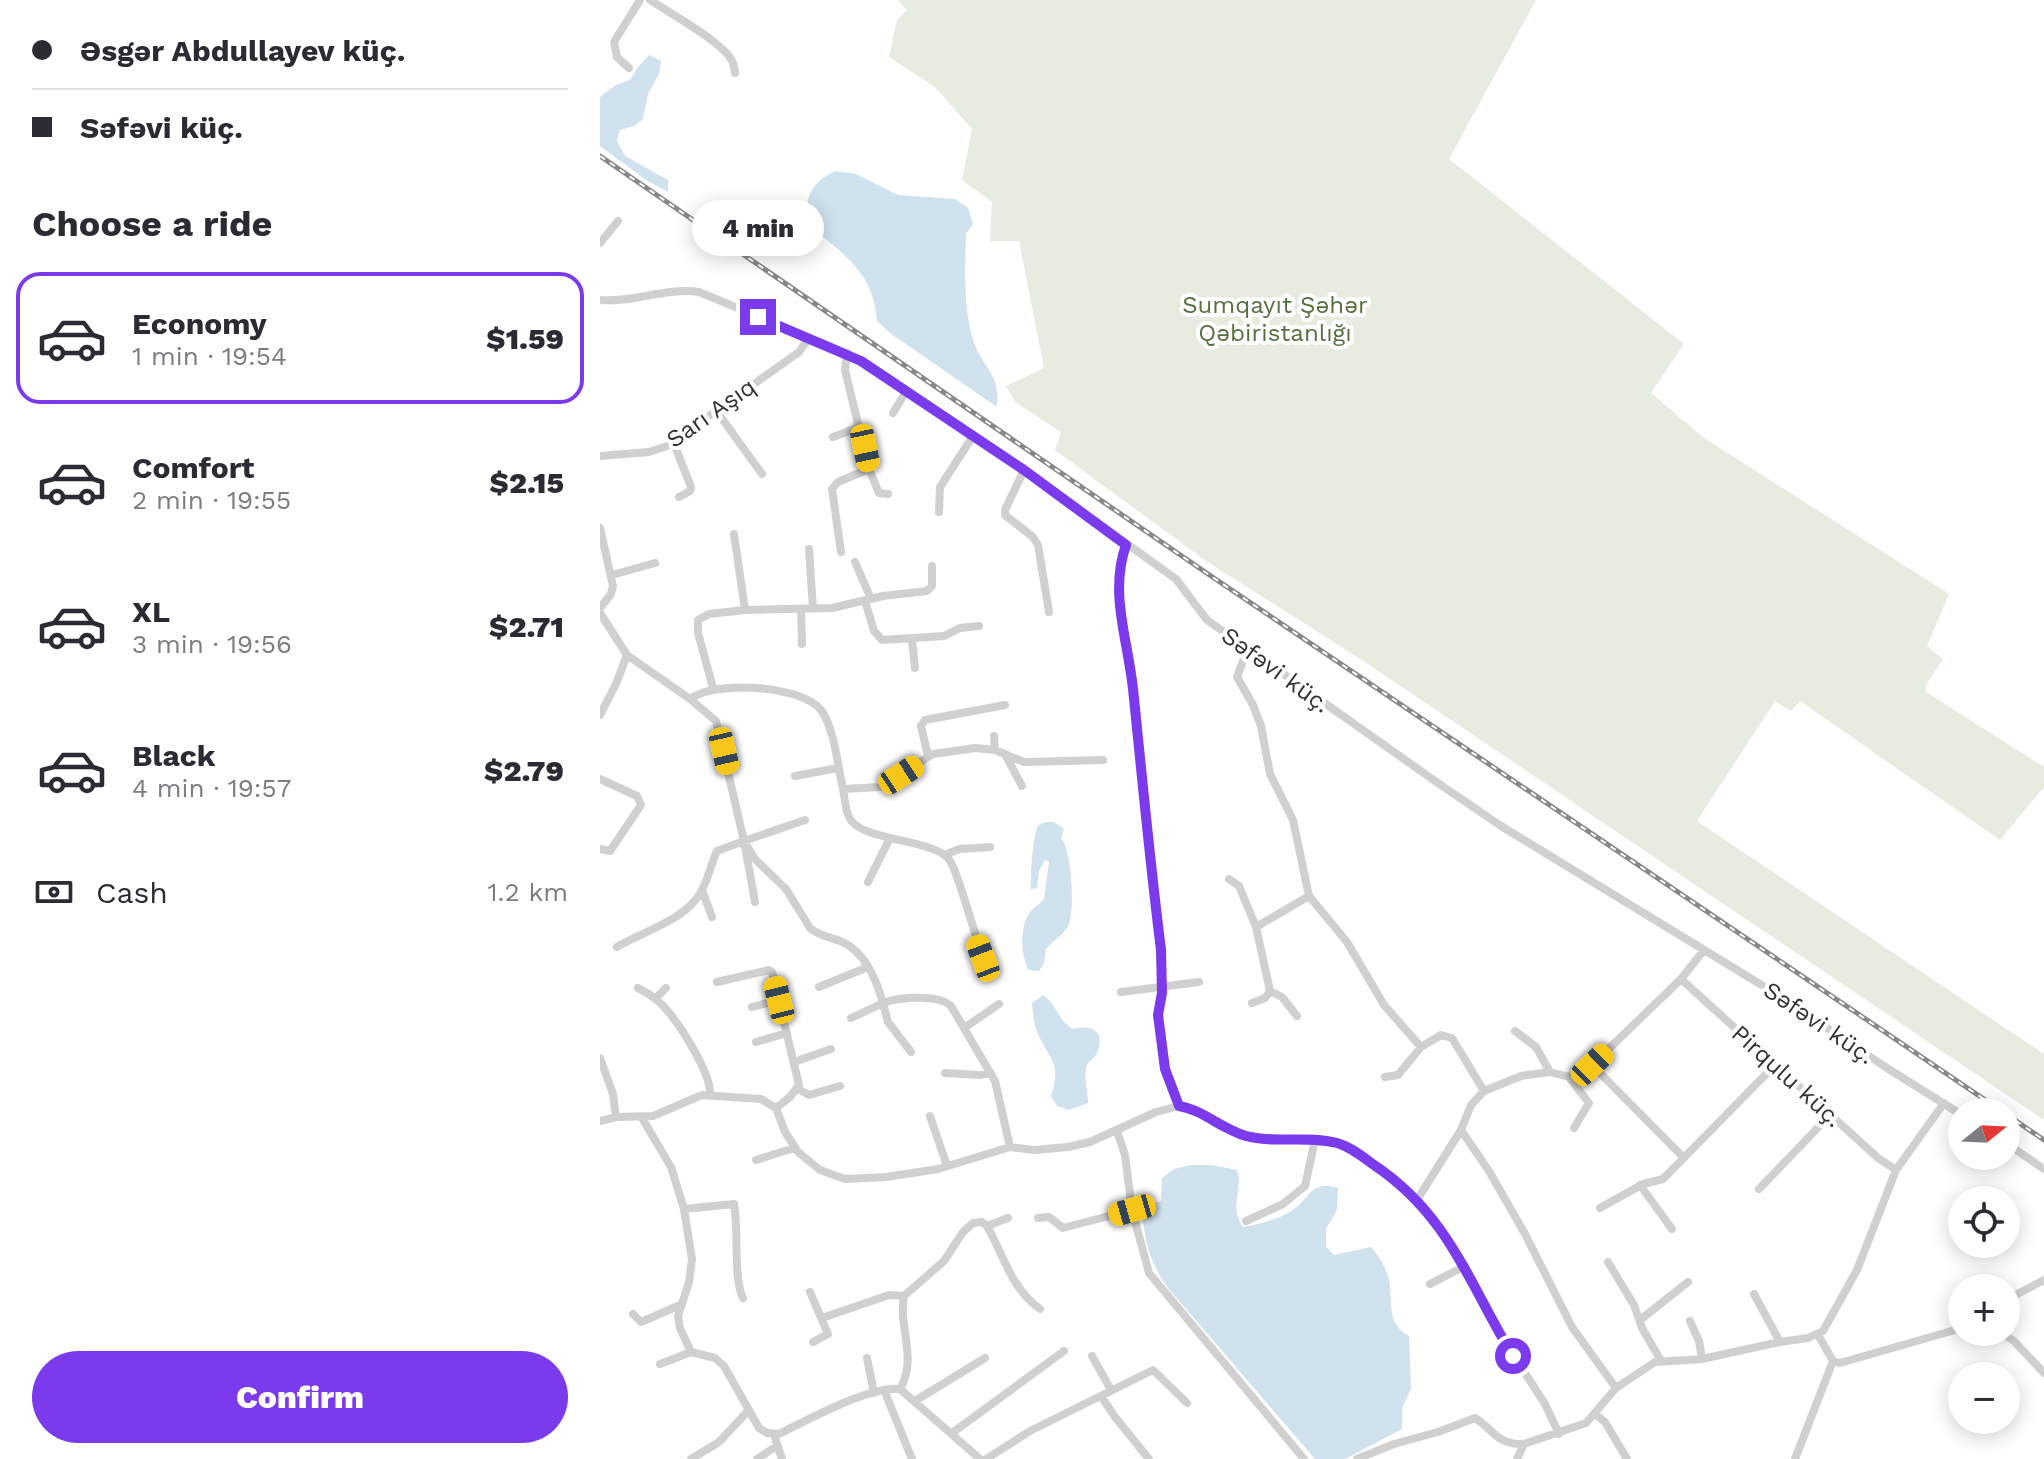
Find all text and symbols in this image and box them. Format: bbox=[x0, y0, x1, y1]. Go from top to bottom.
text: Əsgər Abdullayev küç. bbox=[80, 33, 405, 68]
text: Səfəvi küç. bbox=[80, 110, 243, 145]
callout: 4 min bbox=[692, 201, 824, 257]
text: Choose a ride bbox=[32, 203, 272, 245]
text: 4 min bbox=[722, 213, 794, 243]
park label: Sumqayıt Şəhər Qəbiristanlığı bbox=[1182, 291, 1368, 347]
route end bbox=[740, 299, 776, 335]
icon: car bbox=[36, 302, 108, 374]
text: Economy bbox=[132, 306, 267, 341]
text: $1.59 bbox=[486, 321, 564, 356]
text: 1 min · 19:54 bbox=[132, 341, 287, 371]
street label: Sarı Aşıq bbox=[661, 372, 761, 454]
car bbox=[848, 422, 882, 474]
icon: car bbox=[36, 446, 108, 518]
text: Comfort bbox=[132, 450, 254, 485]
text: $2.15 bbox=[490, 465, 564, 500]
text: 2 min · 19:55 bbox=[132, 485, 291, 515]
icon: car bbox=[36, 590, 108, 662]
text: XL bbox=[132, 594, 170, 629]
text: $2.71 bbox=[489, 609, 564, 644]
street label: Səfəvi küç. bbox=[1216, 621, 1336, 719]
text: 3 min · 19:56 bbox=[132, 629, 292, 659]
car bbox=[707, 725, 741, 777]
icon: car bbox=[36, 734, 108, 806]
text: Black bbox=[132, 738, 216, 773]
car bbox=[874, 752, 928, 798]
text: $2.79 bbox=[484, 753, 564, 788]
text: 4 min · 19:57 bbox=[132, 773, 291, 803]
icon: cash bbox=[32, 870, 76, 914]
text: Cash bbox=[96, 875, 168, 910]
text: 1.2 km bbox=[487, 877, 568, 907]
car bbox=[963, 931, 1003, 985]
car bbox=[762, 974, 796, 1026]
street label: Səfəvi küç. bbox=[1758, 976, 1880, 1070]
street label: Pirqulu küç. bbox=[1726, 1019, 1848, 1133]
car bbox=[1566, 1040, 1618, 1090]
north arrow bbox=[1948, 1098, 2020, 1170]
map controls bbox=[1948, 1098, 2020, 1434]
button: locate bbox=[1948, 1186, 2020, 1258]
car bbox=[1106, 1192, 1158, 1228]
button: + bbox=[1948, 1274, 2020, 1346]
route start bbox=[1495, 1338, 1531, 1374]
button: Confirm bbox=[32, 1351, 568, 1443]
button: − bbox=[1948, 1362, 2020, 1434]

